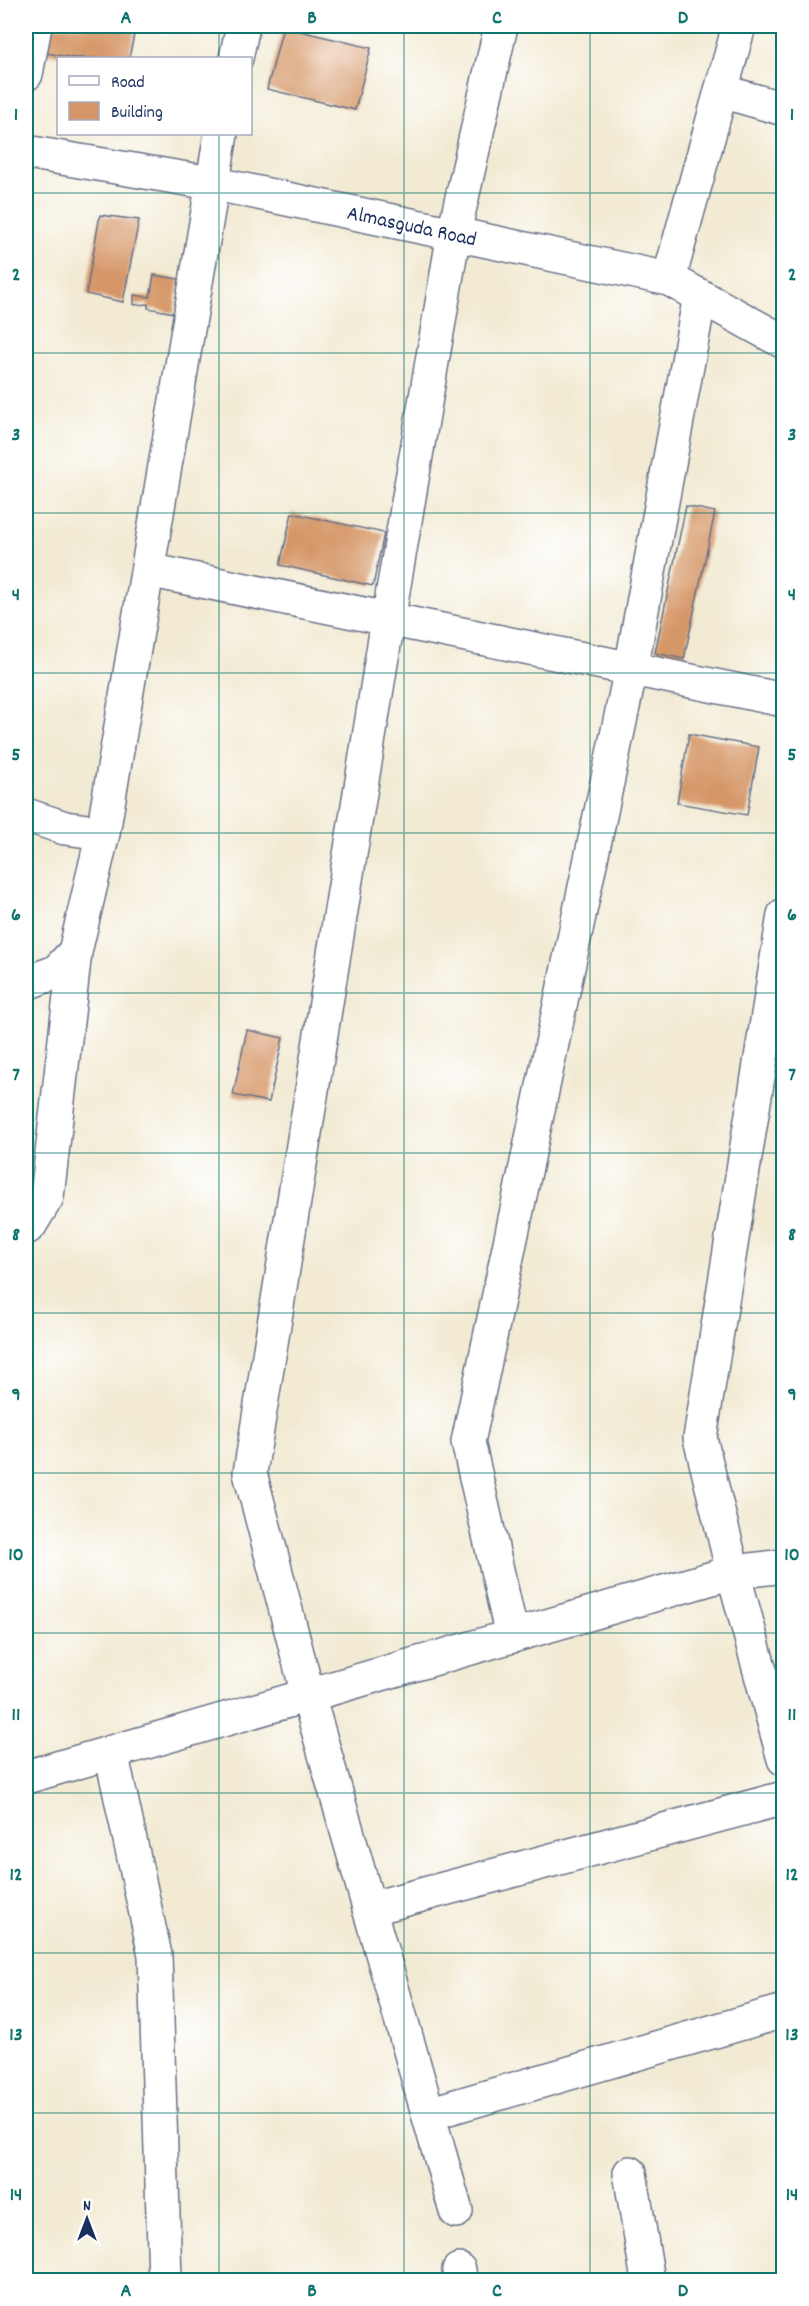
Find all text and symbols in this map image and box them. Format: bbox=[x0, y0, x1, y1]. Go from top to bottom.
text: A bbox=[121, 5, 132, 33]
text: B bbox=[307, 5, 317, 33]
text: C bbox=[492, 5, 502, 33]
text: D bbox=[678, 5, 689, 33]
legend bbox=[57, 57, 252, 135]
text: Road bbox=[111, 71, 145, 96]
text: Building bbox=[111, 101, 163, 126]
text: 1 bbox=[14, 102, 18, 130]
text: 1 bbox=[790, 102, 794, 130]
street label: Almasguda Road bbox=[344, 200, 479, 256]
text: 2 bbox=[12, 262, 20, 290]
text: 2 bbox=[788, 262, 796, 290]
text: 3 bbox=[12, 422, 20, 450]
text: 3 bbox=[788, 422, 796, 450]
text: 4 bbox=[12, 582, 20, 610]
text: 4 bbox=[788, 582, 796, 610]
text: 5 bbox=[11, 742, 21, 770]
text: 5 bbox=[787, 742, 797, 770]
text: 6 bbox=[11, 902, 21, 930]
text: 6 bbox=[787, 902, 797, 930]
text: 7 bbox=[12, 1062, 20, 1090]
text: 7 bbox=[788, 1062, 796, 1090]
text: 8 bbox=[12, 1222, 20, 1250]
text: 8 bbox=[788, 1222, 796, 1250]
text: 9 bbox=[11, 1382, 21, 1410]
text: 9 bbox=[787, 1382, 797, 1410]
text: 10 bbox=[8, 1542, 24, 1570]
text: 10 bbox=[784, 1542, 800, 1570]
text: 11 bbox=[12, 1702, 20, 1730]
text: 11 bbox=[788, 1702, 796, 1730]
text: 12 bbox=[9, 1862, 23, 1890]
text: 12 bbox=[785, 1862, 799, 1890]
text: 13 bbox=[9, 2022, 23, 2050]
text: 13 bbox=[785, 2022, 799, 2050]
text: 14 bbox=[10, 2182, 22, 2210]
text: 14 bbox=[786, 2182, 798, 2210]
north arrow bbox=[57, 2189, 117, 2249]
text: N bbox=[83, 2195, 91, 2218]
text: A bbox=[121, 2278, 132, 2306]
text: B bbox=[307, 2278, 317, 2306]
text: C bbox=[492, 2278, 502, 2306]
text: D bbox=[678, 2278, 689, 2306]

